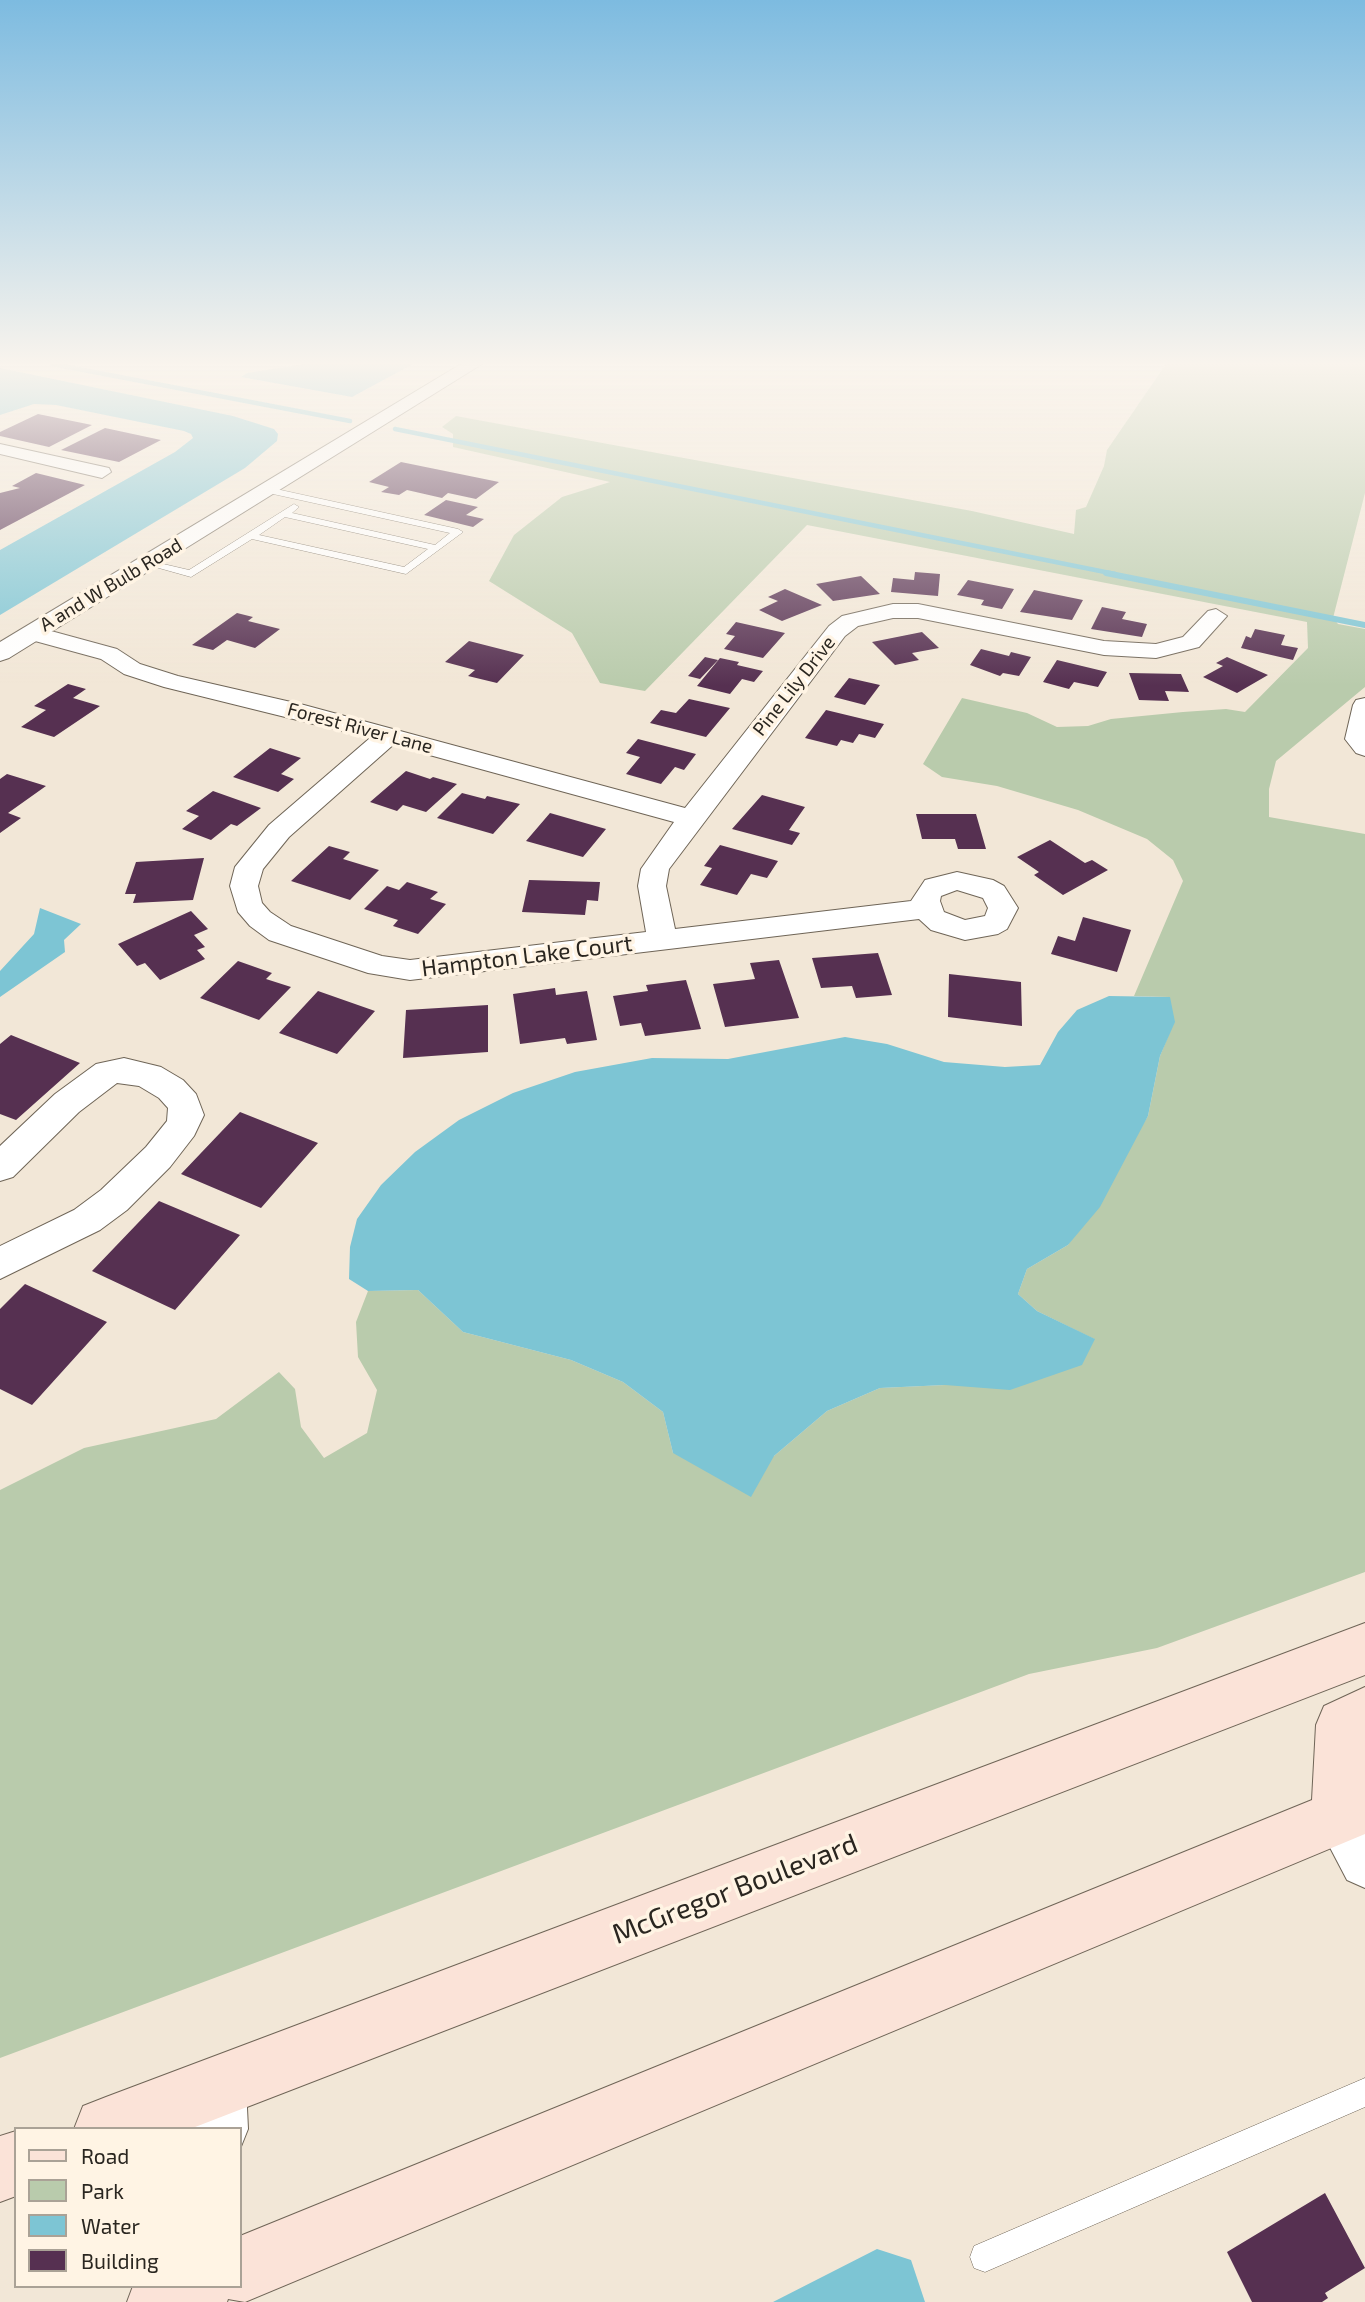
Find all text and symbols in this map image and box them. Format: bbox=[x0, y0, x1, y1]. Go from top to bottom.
street label: A and W Bulb Road bbox=[36, 534, 186, 636]
street label: Pine Lily Drive bbox=[748, 632, 840, 740]
street label: Forest River Lane bbox=[285, 698, 435, 758]
street label: Hampton Lake Court bbox=[420, 929, 634, 983]
street label: McGregor Boulevard bbox=[608, 1827, 862, 1951]
legend bbox=[14, 2127, 242, 2288]
text: Road bbox=[81, 2143, 129, 2168]
text: Park bbox=[81, 2178, 124, 2203]
text: Water bbox=[81, 2213, 140, 2238]
text: Building bbox=[81, 2248, 159, 2273]

